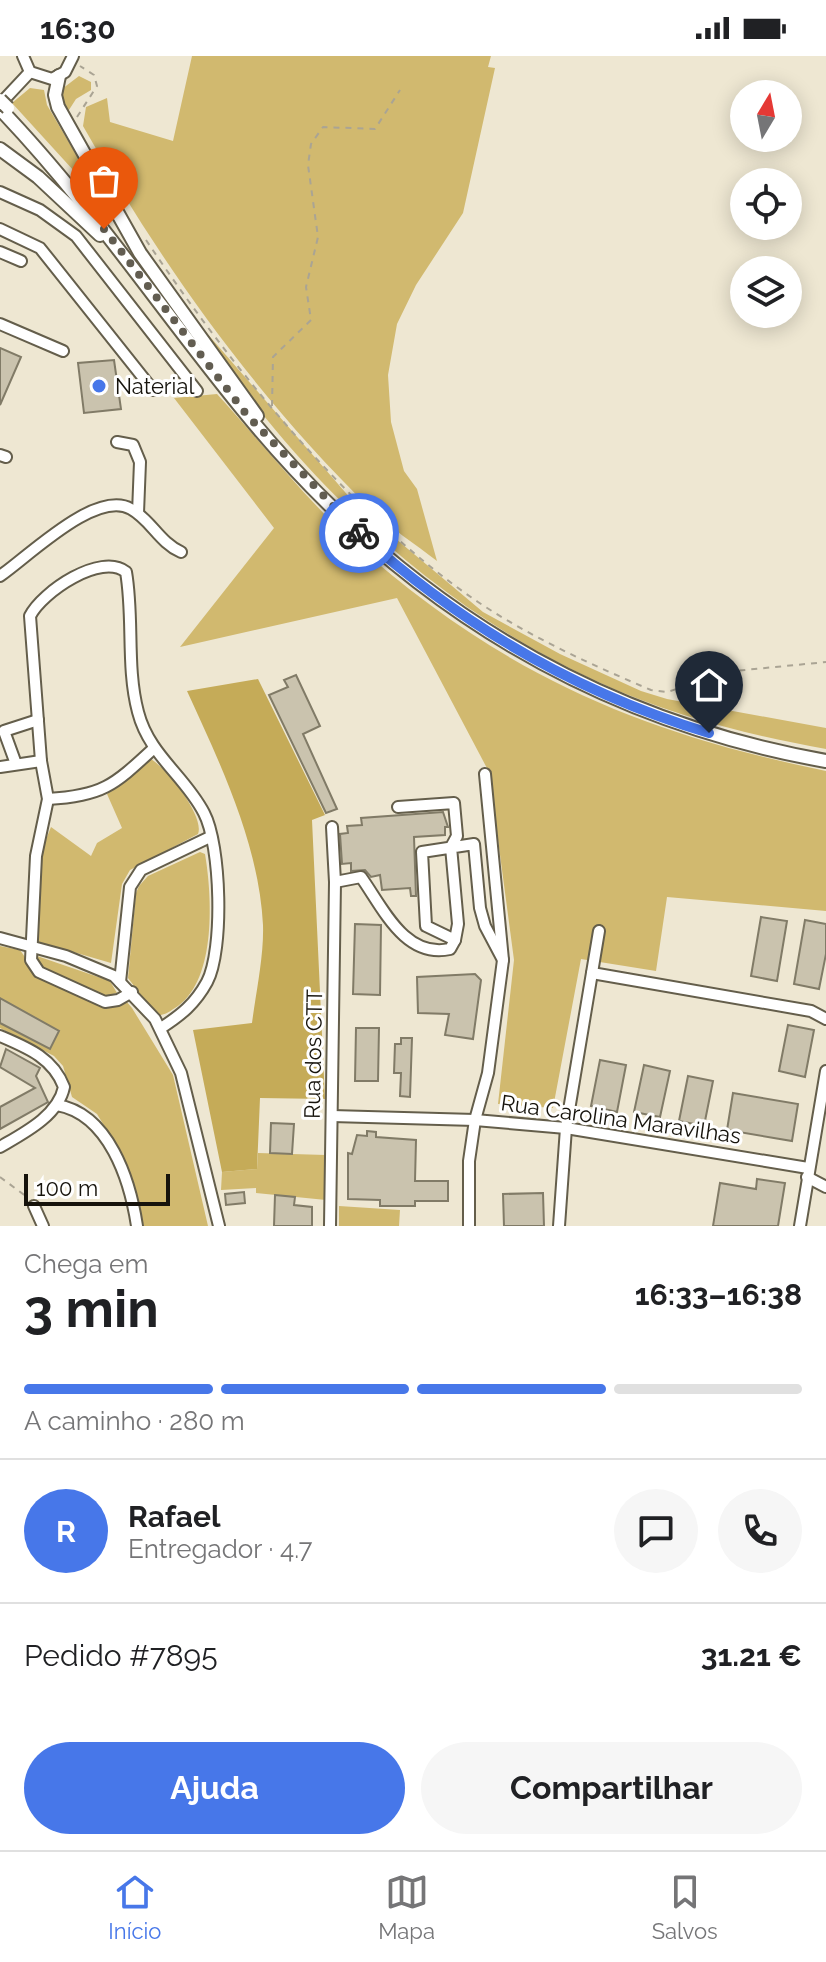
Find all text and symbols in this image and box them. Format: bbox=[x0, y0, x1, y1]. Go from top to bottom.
text: 16:30 bbox=[40, 11, 116, 46]
north arrow bbox=[730, 80, 802, 152]
map controls bbox=[730, 80, 802, 328]
pin bbox=[70, 147, 138, 229]
icon: bag bbox=[82, 159, 126, 203]
button: locate bbox=[730, 168, 802, 240]
button: layers bbox=[730, 256, 802, 328]
place label: Naterial bbox=[115, 373, 194, 399]
marker: Naterial bbox=[90, 377, 108, 395]
courier bbox=[319, 493, 399, 573]
icon: bike bbox=[337, 511, 381, 555]
pin bbox=[675, 651, 743, 733]
icon: home bbox=[687, 663, 731, 707]
street label: Rua dos CTT bbox=[299, 988, 327, 1119]
street label: Rua Carolina Maravilhas bbox=[499, 1089, 743, 1149]
scale bar bbox=[24, 1170, 170, 1206]
text: 100 m bbox=[36, 1175, 98, 1201]
text: Chega em bbox=[24, 1249, 148, 1279]
text: 16:33–16:38 bbox=[635, 1277, 802, 1312]
text: 3 min bbox=[24, 1278, 159, 1339]
text: A caminho · 280 m bbox=[24, 1406, 245, 1436]
button: chat bbox=[614, 1489, 698, 1573]
button: phone bbox=[718, 1489, 802, 1573]
text: Rafael bbox=[128, 1499, 221, 1534]
text: R bbox=[56, 1514, 76, 1549]
text: Entregador · 4.7 bbox=[128, 1534, 312, 1564]
text: Pedido #7895 bbox=[24, 1638, 218, 1673]
text: 31.21 € bbox=[701, 1638, 802, 1673]
button: Ajuda bbox=[24, 1742, 405, 1834]
button: Compartilhar bbox=[421, 1742, 802, 1834]
tab: Início bbox=[108, 1870, 161, 1944]
tab: Mapa bbox=[378, 1870, 435, 1944]
tab: Salvos bbox=[652, 1870, 718, 1944]

